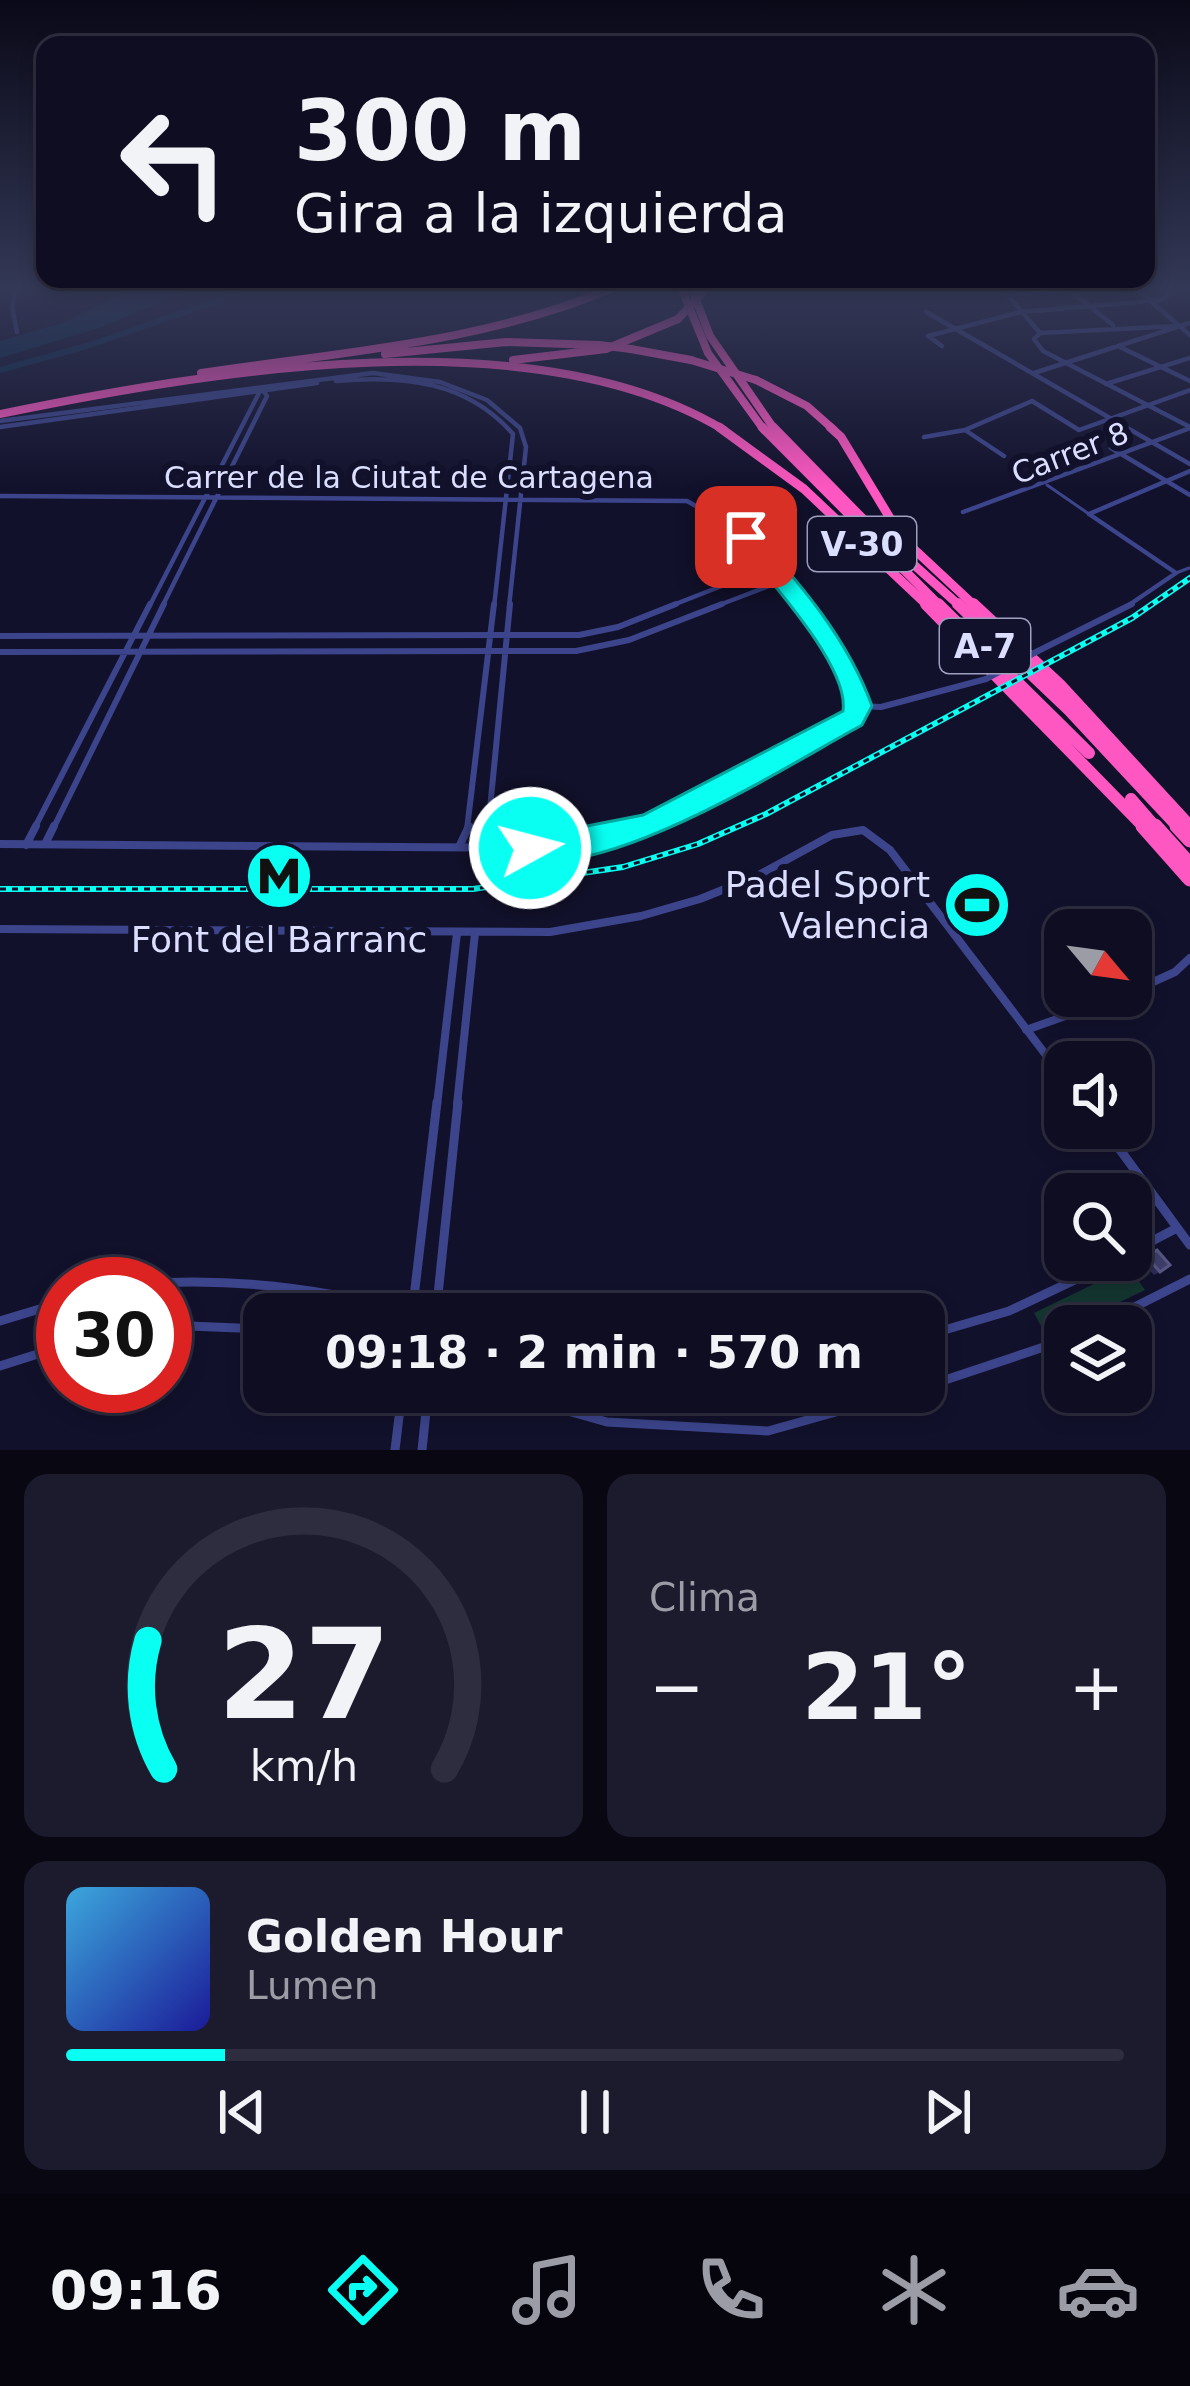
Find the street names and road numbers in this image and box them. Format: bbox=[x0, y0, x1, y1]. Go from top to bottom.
street label: Carrer 8 bbox=[1007, 415, 1133, 491]
street label: Carrer de la Ciutat de Cartagena bbox=[164, 460, 654, 495]
road number: V-30 bbox=[808, 517, 916, 571]
road number: A-7 bbox=[940, 619, 1030, 673]

